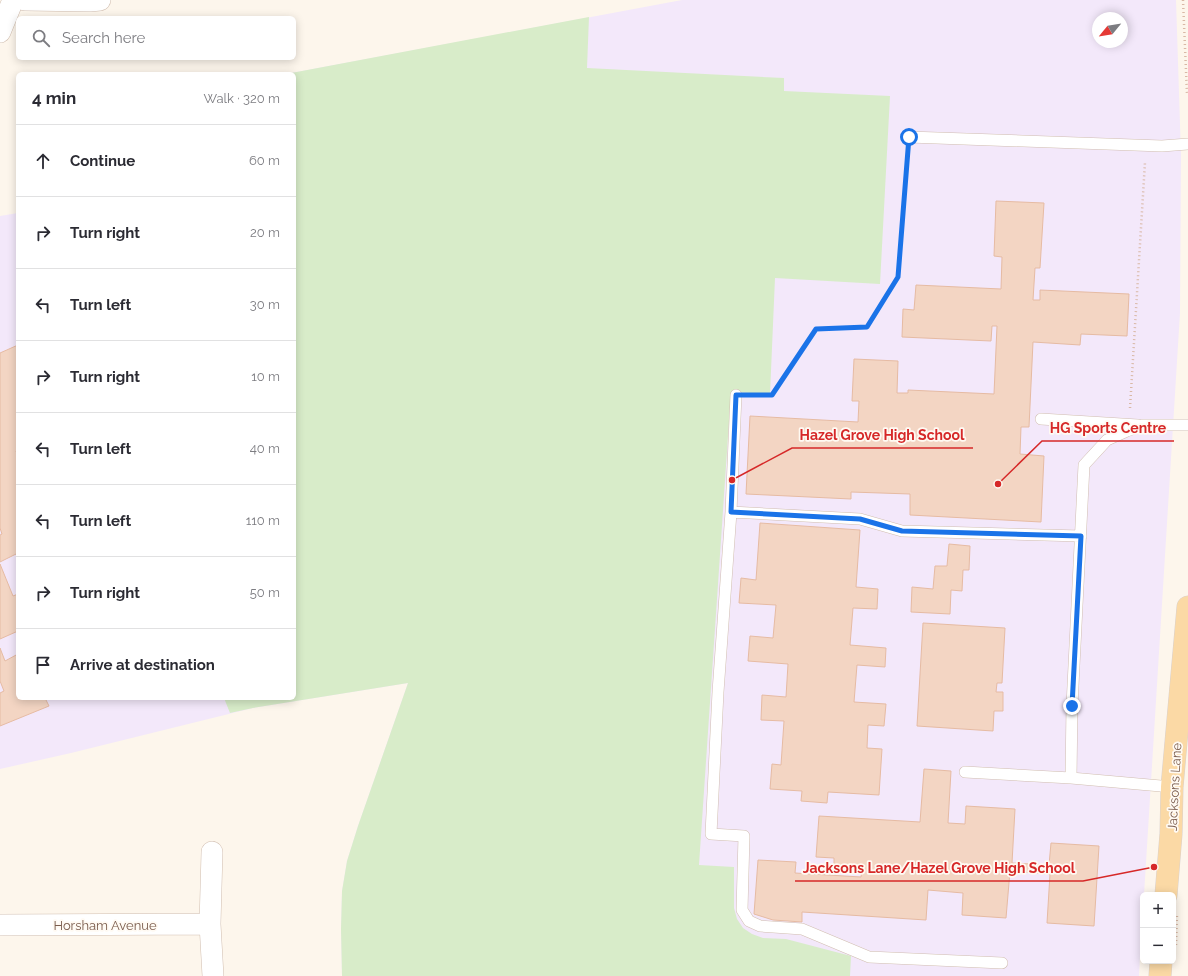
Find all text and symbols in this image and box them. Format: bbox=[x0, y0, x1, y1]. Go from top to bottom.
north arrow bbox=[1092, 12, 1128, 48]
search box bbox=[16, 16, 296, 60]
icon: search bbox=[30, 27, 52, 49]
text: Search here bbox=[62, 29, 145, 47]
text: 4 min bbox=[32, 88, 76, 108]
text: Walk · 320 m bbox=[204, 91, 280, 106]
route start bbox=[900, 128, 918, 146]
icon: ahead bbox=[32, 150, 54, 172]
text: Continue bbox=[70, 152, 135, 170]
text: 60 m bbox=[249, 153, 280, 168]
icon: right bbox=[32, 222, 54, 244]
text: Turn right bbox=[70, 224, 140, 242]
text: 20 m bbox=[250, 225, 280, 240]
icon: left bbox=[32, 294, 54, 316]
text: Turn left bbox=[70, 296, 131, 314]
text: 30 m bbox=[250, 297, 280, 312]
icon: right bbox=[32, 366, 54, 388]
text: Turn right bbox=[70, 368, 140, 386]
text: 10 m bbox=[251, 369, 280, 384]
callout: HG Sports Centre bbox=[1042, 415, 1174, 441]
text: HG Sports Centre bbox=[1050, 420, 1167, 436]
callout: Hazel Grove High School bbox=[792, 422, 973, 448]
text: Hazel Grove High School bbox=[800, 427, 965, 443]
icon: left bbox=[32, 438, 54, 460]
text: Turn left bbox=[70, 440, 131, 458]
text: 40 m bbox=[250, 441, 280, 456]
icon: left bbox=[32, 510, 54, 532]
text: Turn left bbox=[70, 512, 131, 530]
text: 110 m bbox=[246, 513, 280, 528]
icon: right bbox=[32, 582, 54, 604]
text: Turn right bbox=[70, 584, 140, 602]
text: 50 m bbox=[250, 585, 280, 600]
icon: arrive bbox=[32, 654, 54, 676]
text: Arrive at destination bbox=[70, 656, 215, 674]
route end bbox=[1063, 697, 1081, 715]
street label: Jacksons Lane bbox=[1165, 742, 1184, 832]
callout: Jacksons Lane/Hazel Grove High School bbox=[795, 855, 1083, 881]
text: Jacksons Lane/Hazel Grove High School bbox=[803, 860, 1076, 876]
map controls bbox=[1140, 892, 1176, 964]
button: + bbox=[1140, 892, 1176, 928]
street label: Horsham Avenue bbox=[53, 918, 157, 933]
button: − bbox=[1140, 928, 1176, 964]

